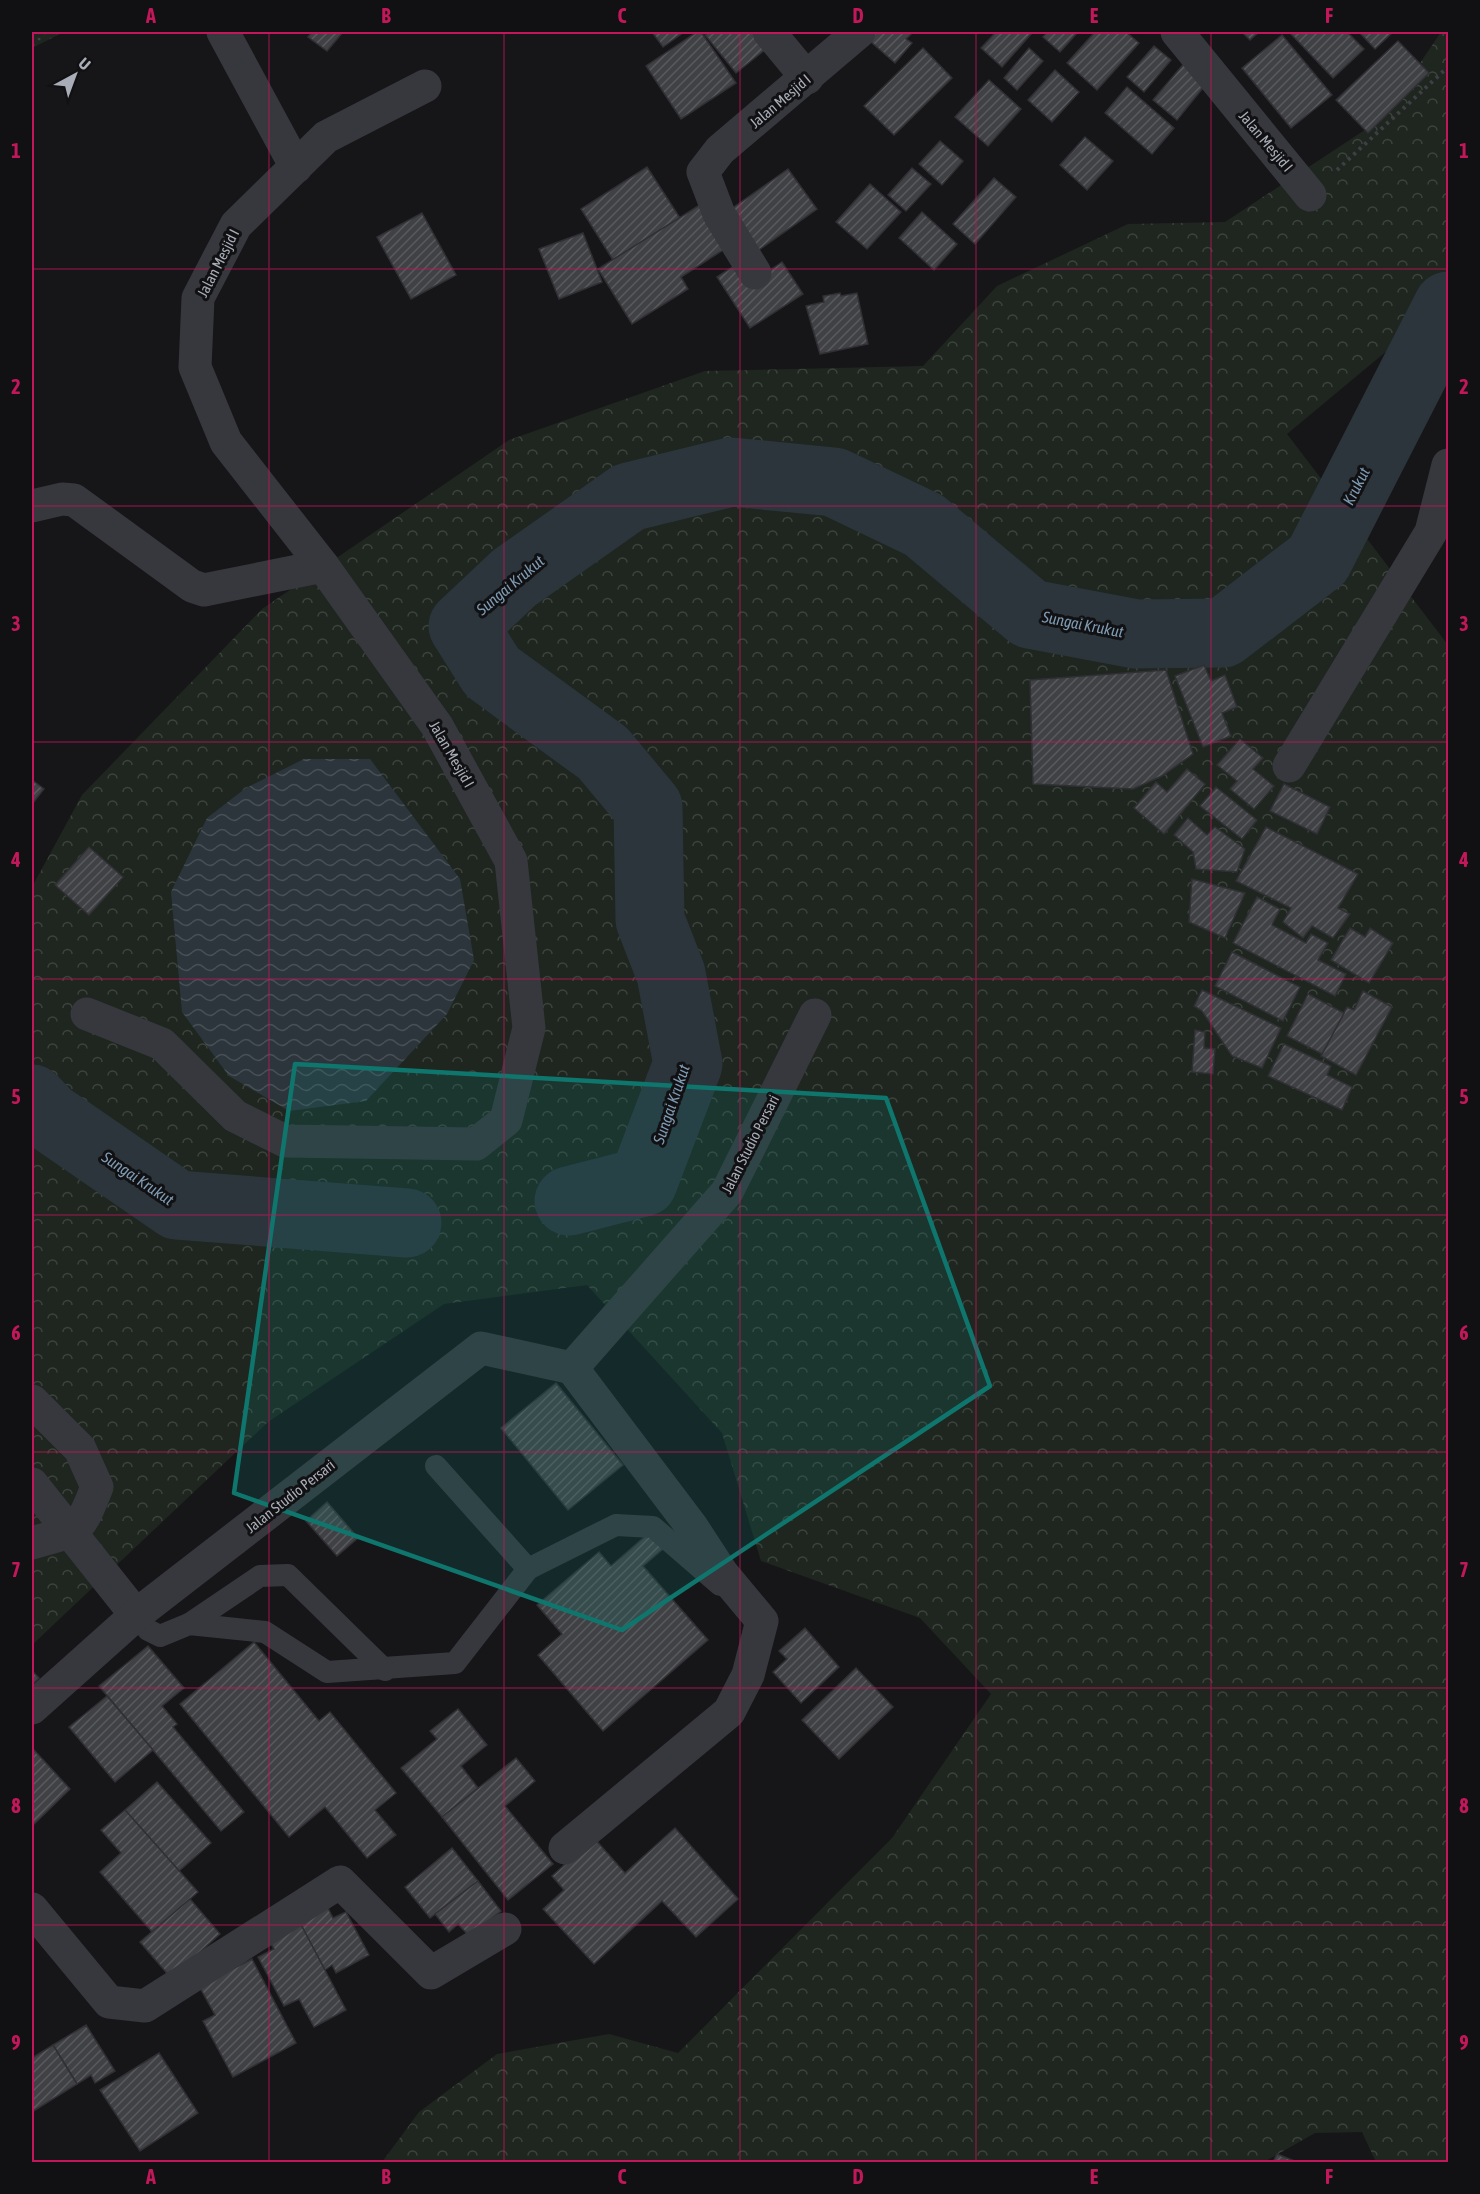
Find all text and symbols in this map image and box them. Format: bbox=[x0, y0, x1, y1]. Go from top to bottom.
text: A bbox=[145, 4, 156, 27]
text: B bbox=[381, 4, 391, 27]
text: C bbox=[618, 4, 627, 27]
text: D bbox=[852, 4, 864, 27]
text: E bbox=[1090, 4, 1099, 27]
text: F bbox=[1325, 4, 1333, 27]
north arrow bbox=[45, 45, 105, 105]
text: U bbox=[75, 54, 94, 74]
street label: Jalan Mesjid I bbox=[746, 71, 814, 131]
street label: Jalan Mesjid I bbox=[1236, 107, 1296, 175]
text: 1 bbox=[11, 139, 21, 162]
text: 1 bbox=[1459, 139, 1469, 162]
street label: Jalan Mesjid I bbox=[194, 226, 242, 300]
text: 2 bbox=[11, 375, 21, 398]
text: 2 bbox=[1459, 375, 1469, 398]
water label: Krukut bbox=[1339, 464, 1373, 508]
water label: Sungai Krukut bbox=[472, 551, 548, 620]
water label: Sungai Krukut bbox=[1040, 607, 1126, 642]
text: 3 bbox=[11, 612, 21, 635]
text: 3 bbox=[1459, 612, 1469, 635]
street label: Jalan Mesjid I bbox=[426, 718, 478, 790]
text: 4 bbox=[10, 848, 21, 871]
text: 4 bbox=[1458, 848, 1469, 871]
water label: Sungai Krukut bbox=[649, 1062, 694, 1147]
text: 5 bbox=[11, 1085, 21, 1108]
text: 5 bbox=[1459, 1085, 1469, 1108]
street label: Jalan Studio Persari bbox=[718, 1092, 782, 1196]
water label: Sungai Krukut bbox=[97, 1147, 178, 1210]
text: 6 bbox=[11, 1321, 21, 1344]
text: 6 bbox=[1459, 1321, 1469, 1344]
street label: Jalan Studio Persari bbox=[242, 1456, 338, 1536]
text: 7 bbox=[11, 1558, 21, 1581]
text: 7 bbox=[1459, 1558, 1469, 1581]
text: 8 bbox=[11, 1794, 21, 1817]
text: 8 bbox=[1459, 1794, 1469, 1817]
text: 9 bbox=[11, 2031, 21, 2054]
text: 9 bbox=[1459, 2031, 1469, 2054]
text: A bbox=[145, 2165, 156, 2188]
text: B bbox=[381, 2165, 391, 2188]
text: C bbox=[618, 2165, 627, 2188]
text: D bbox=[852, 2165, 864, 2188]
text: E bbox=[1090, 2165, 1099, 2188]
text: F bbox=[1325, 2165, 1333, 2188]

